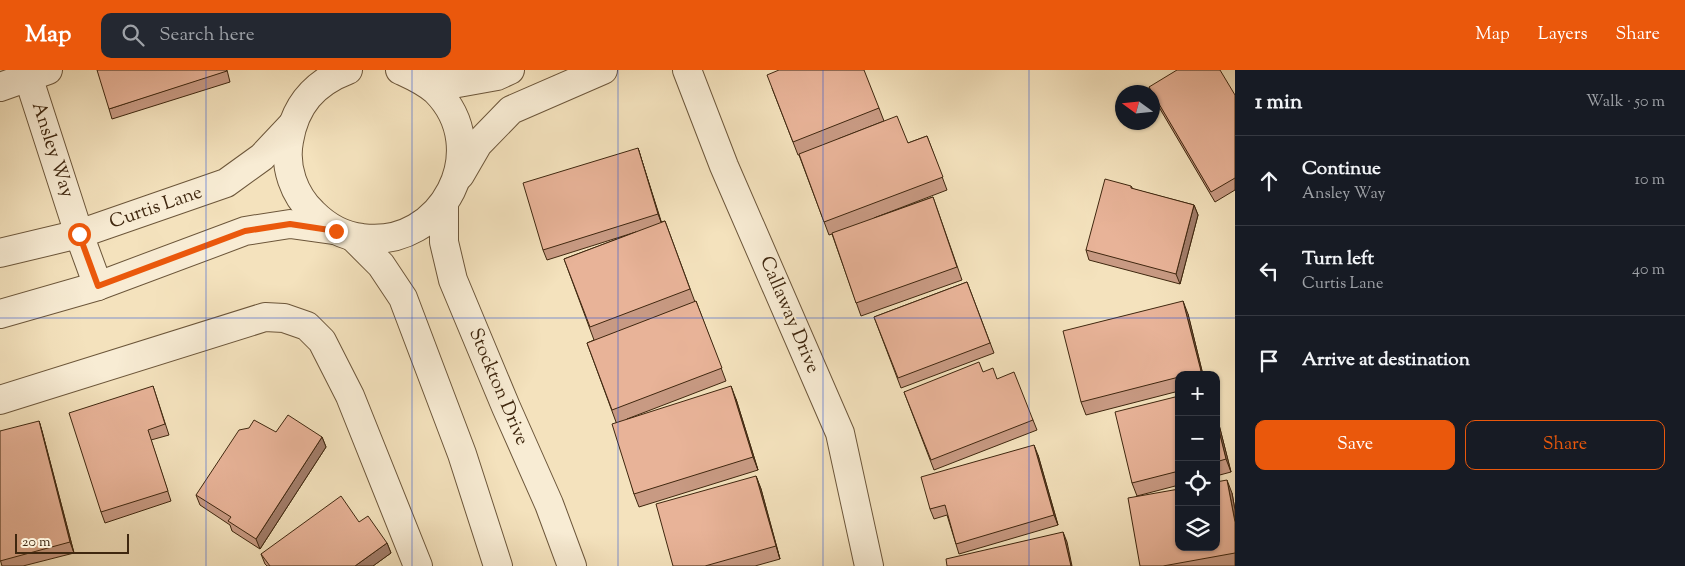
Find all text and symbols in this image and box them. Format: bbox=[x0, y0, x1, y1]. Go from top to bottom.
search box bbox=[101, 13, 451, 58]
text: Map bbox=[25, 18, 71, 52]
icon: search bbox=[119, 21, 147, 49]
text: Search here bbox=[159, 22, 255, 49]
text: Map bbox=[1475, 22, 1510, 48]
text: Layers bbox=[1538, 22, 1588, 48]
text: Share bbox=[1616, 22, 1660, 48]
north arrow bbox=[1115, 85, 1160, 130]
text: 1 min bbox=[1255, 88, 1302, 118]
text: Walk · 50 m bbox=[1586, 91, 1665, 114]
street label: Ansley Way bbox=[24, 99, 80, 202]
text: Continue bbox=[1302, 156, 1381, 183]
icon: ahead bbox=[1255, 167, 1283, 195]
text: 10 m bbox=[1635, 169, 1665, 192]
street label: Curtis Lane bbox=[106, 179, 206, 236]
text: Ansley Way bbox=[1302, 183, 1386, 206]
route end bbox=[325, 220, 348, 243]
route start bbox=[68, 223, 91, 246]
text: Turn left bbox=[1302, 246, 1374, 273]
street label: Callaway Drive bbox=[752, 252, 826, 378]
icon: left bbox=[1255, 257, 1283, 285]
text: 40 m bbox=[1632, 259, 1665, 282]
text: Curtis Lane bbox=[1302, 273, 1383, 296]
street label: Stockton Drive bbox=[461, 324, 535, 450]
icon: arrive bbox=[1255, 347, 1283, 375]
text: Arrive at destination bbox=[1302, 347, 1470, 374]
map controls bbox=[1175, 371, 1220, 551]
button: + bbox=[1175, 371, 1220, 416]
button: − bbox=[1175, 416, 1220, 461]
button: Save bbox=[1255, 420, 1455, 470]
button: Share bbox=[1465, 420, 1665, 470]
button: locate bbox=[1175, 461, 1220, 506]
button: layers bbox=[1175, 506, 1220, 551]
scale bar bbox=[15, 531, 129, 554]
text: 20 m bbox=[22, 533, 51, 553]

